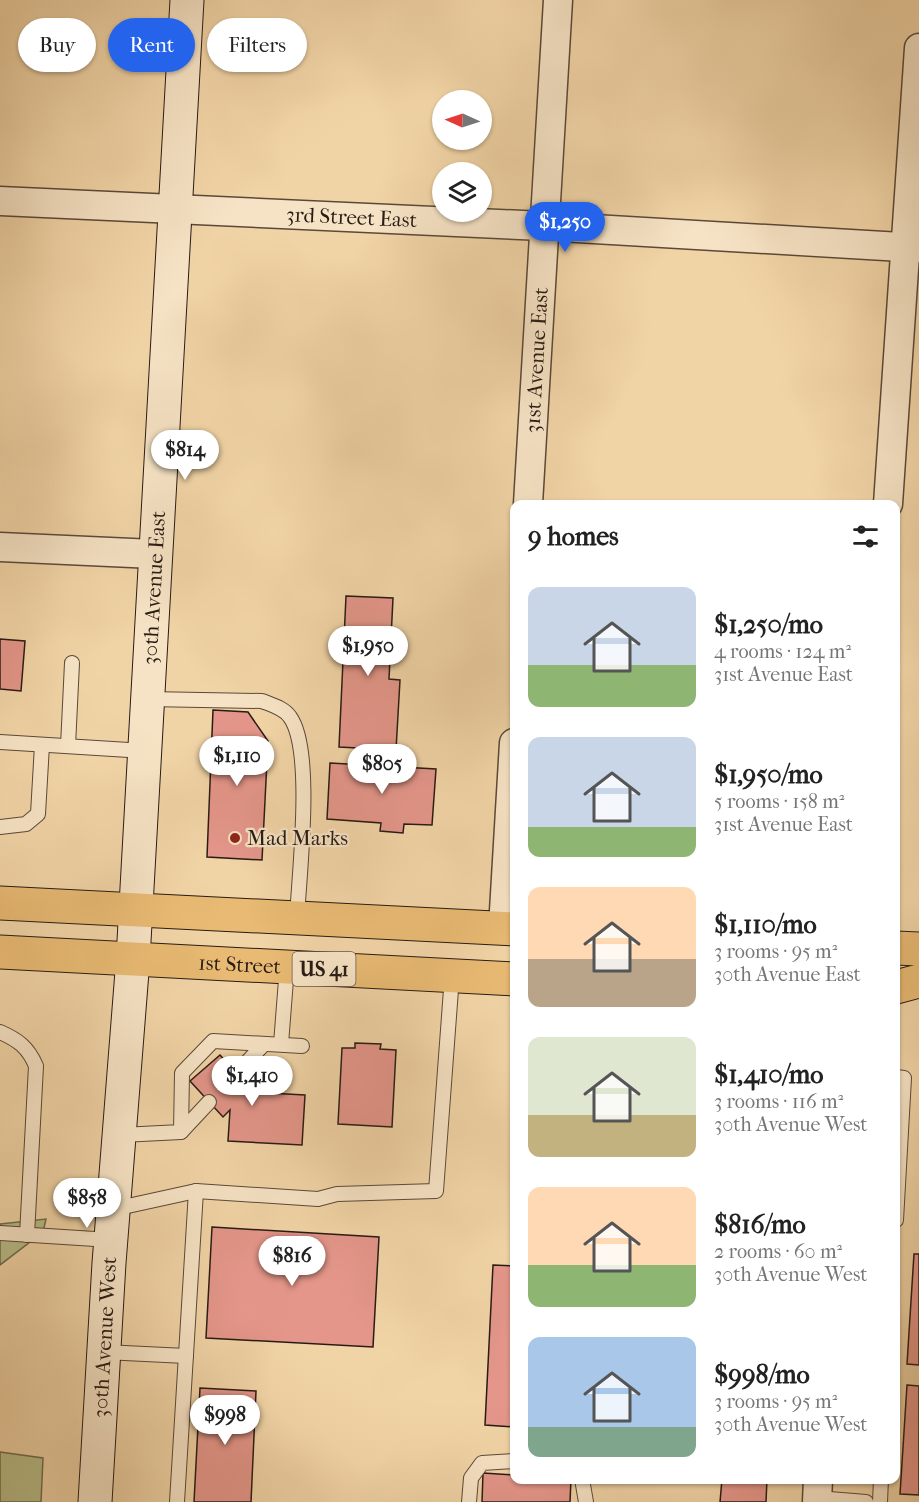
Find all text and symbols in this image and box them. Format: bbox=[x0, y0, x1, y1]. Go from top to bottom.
chip: Buy bbox=[18, 18, 96, 72]
chip: Rent bbox=[108, 18, 195, 72]
chip: Filters bbox=[207, 18, 307, 72]
north arrow bbox=[432, 90, 492, 150]
map controls bbox=[432, 90, 492, 222]
button: layers bbox=[432, 162, 492, 222]
street label: 3rd Street East bbox=[286, 202, 418, 232]
pin: $1,250 bbox=[516, 202, 614, 253]
text: $1,250 bbox=[539, 210, 591, 233]
street label: 31st Avenue East bbox=[520, 286, 553, 434]
pin: $814 bbox=[149, 430, 221, 481]
text: $814 bbox=[165, 438, 205, 461]
street label: 30th Avenue East bbox=[138, 510, 170, 666]
icon: filters bbox=[849, 520, 882, 553]
text: 9 homes bbox=[528, 521, 619, 552]
text: $1,250/mo bbox=[714, 609, 823, 640]
icon: home bbox=[576, 611, 648, 683]
pin: $1,950 bbox=[319, 626, 417, 677]
text: $1,950 bbox=[342, 634, 394, 657]
text: 4 rooms · 124 m² bbox=[714, 640, 851, 663]
text: 31st Avenue East bbox=[714, 663, 853, 686]
pin: $1,110 bbox=[188, 736, 286, 787]
text: $1,110 bbox=[213, 744, 261, 767]
pin: $805 bbox=[346, 744, 418, 795]
text: $805 bbox=[362, 752, 402, 775]
text: $1,950/mo bbox=[714, 759, 823, 790]
icon: home bbox=[576, 761, 648, 833]
text: 5 rooms · 158 m² bbox=[714, 790, 844, 813]
text: 31st Avenue East bbox=[714, 813, 853, 836]
place label: Mad Marks bbox=[247, 826, 348, 850]
marker: Mad Marks bbox=[228, 831, 242, 845]
text: $1,110/mo bbox=[714, 909, 817, 940]
icon: home bbox=[576, 911, 648, 983]
text: 3 rooms · 95 m² bbox=[714, 940, 837, 963]
street label: 1st Street bbox=[198, 950, 282, 979]
road number: US 41 bbox=[292, 952, 356, 986]
text: 30th Avenue East bbox=[714, 963, 861, 986]
pin: $1,410 bbox=[203, 1056, 301, 1107]
text: $1,410/mo bbox=[714, 1059, 824, 1090]
icon: home bbox=[576, 1061, 648, 1133]
text: $1,410 bbox=[226, 1064, 278, 1087]
text: 3 rooms · 116 m² bbox=[714, 1090, 843, 1113]
text: 30th Avenue West bbox=[714, 1113, 867, 1136]
pin: $858 bbox=[51, 1178, 123, 1229]
text: $858 bbox=[67, 1186, 107, 1209]
text: $816/mo bbox=[714, 1209, 806, 1240]
icon: home bbox=[576, 1211, 648, 1283]
pin: $816 bbox=[256, 1236, 328, 1287]
text: 2 rooms · 60 m² bbox=[714, 1240, 842, 1263]
text: $816 bbox=[273, 1244, 311, 1267]
street label: 30th Avenue West bbox=[88, 1255, 121, 1418]
text: 30th Avenue West bbox=[714, 1263, 867, 1286]
text: $998/mo bbox=[714, 1359, 810, 1390]
icon: home bbox=[576, 1361, 648, 1433]
text: 3 rooms · 95 m² bbox=[714, 1390, 837, 1413]
pin: $998 bbox=[189, 1395, 261, 1446]
text: $998 bbox=[204, 1403, 246, 1426]
text: 30th Avenue West bbox=[714, 1413, 867, 1436]

